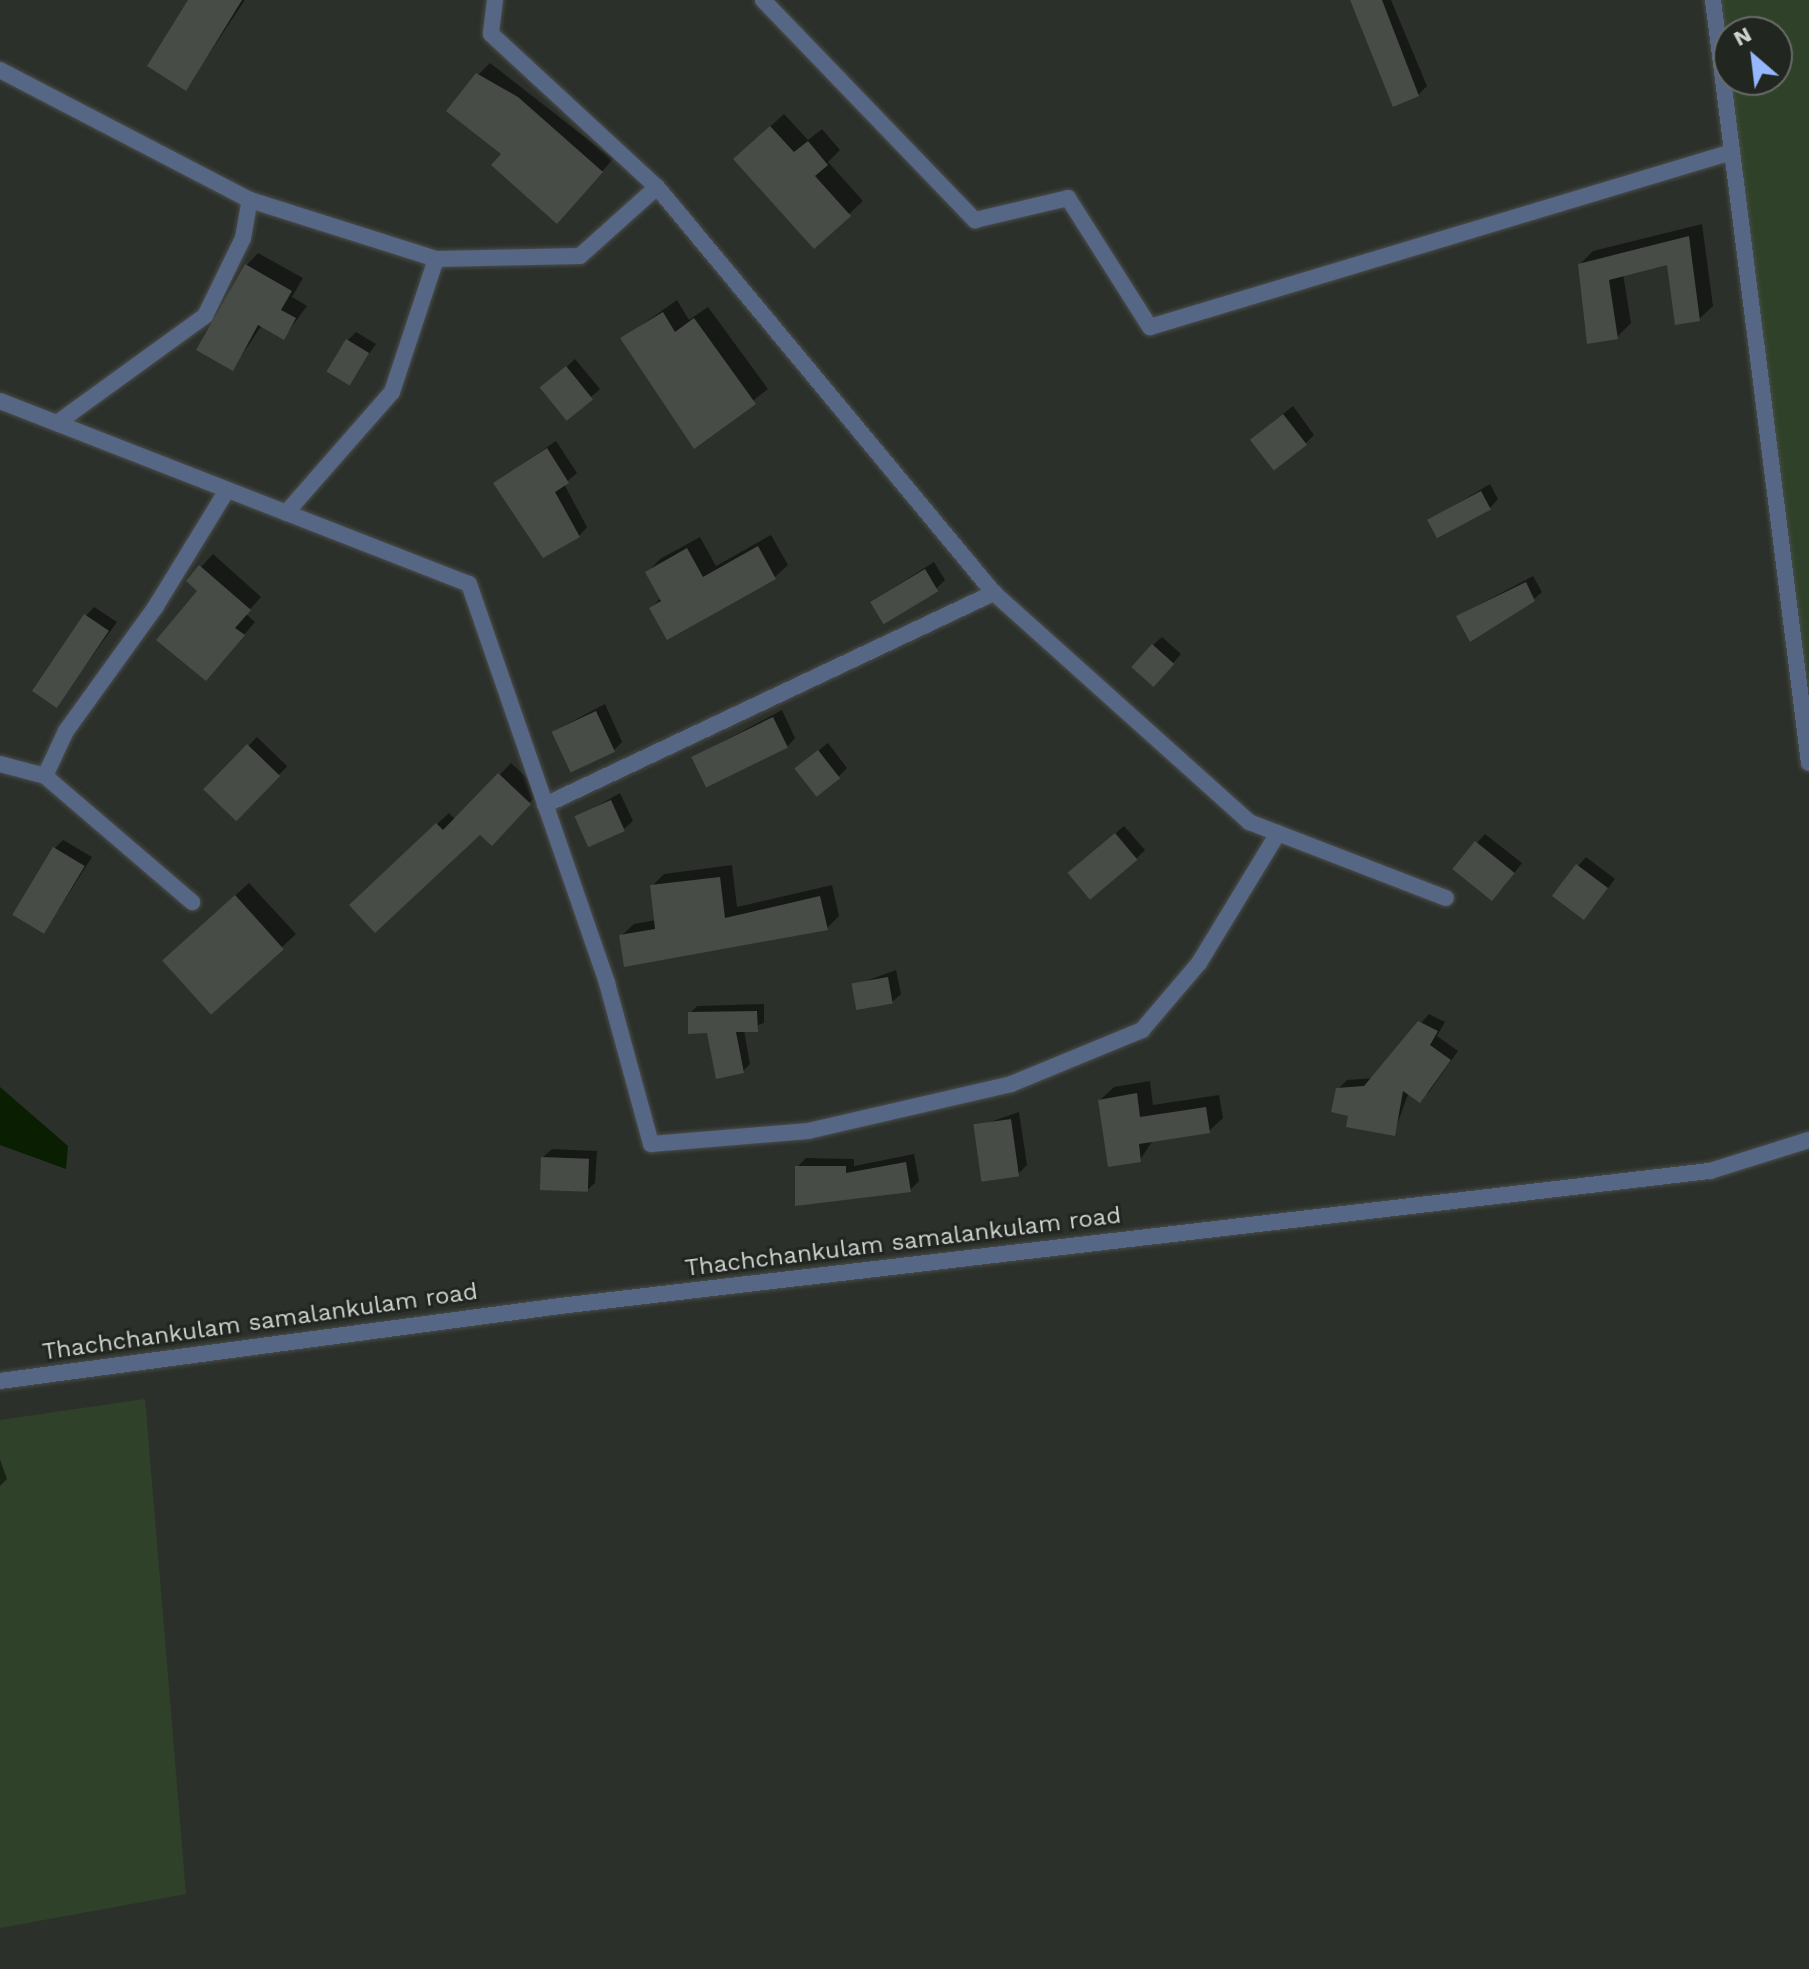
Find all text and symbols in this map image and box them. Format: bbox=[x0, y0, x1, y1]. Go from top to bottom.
north arrow bbox=[1713, 16, 1793, 96]
text: N bbox=[1729, 21, 1756, 51]
street label: Thachchankulam samalankulam road bbox=[683, 1201, 1123, 1283]
street label: Thachchankulam samalankulam road bbox=[41, 1277, 479, 1367]

